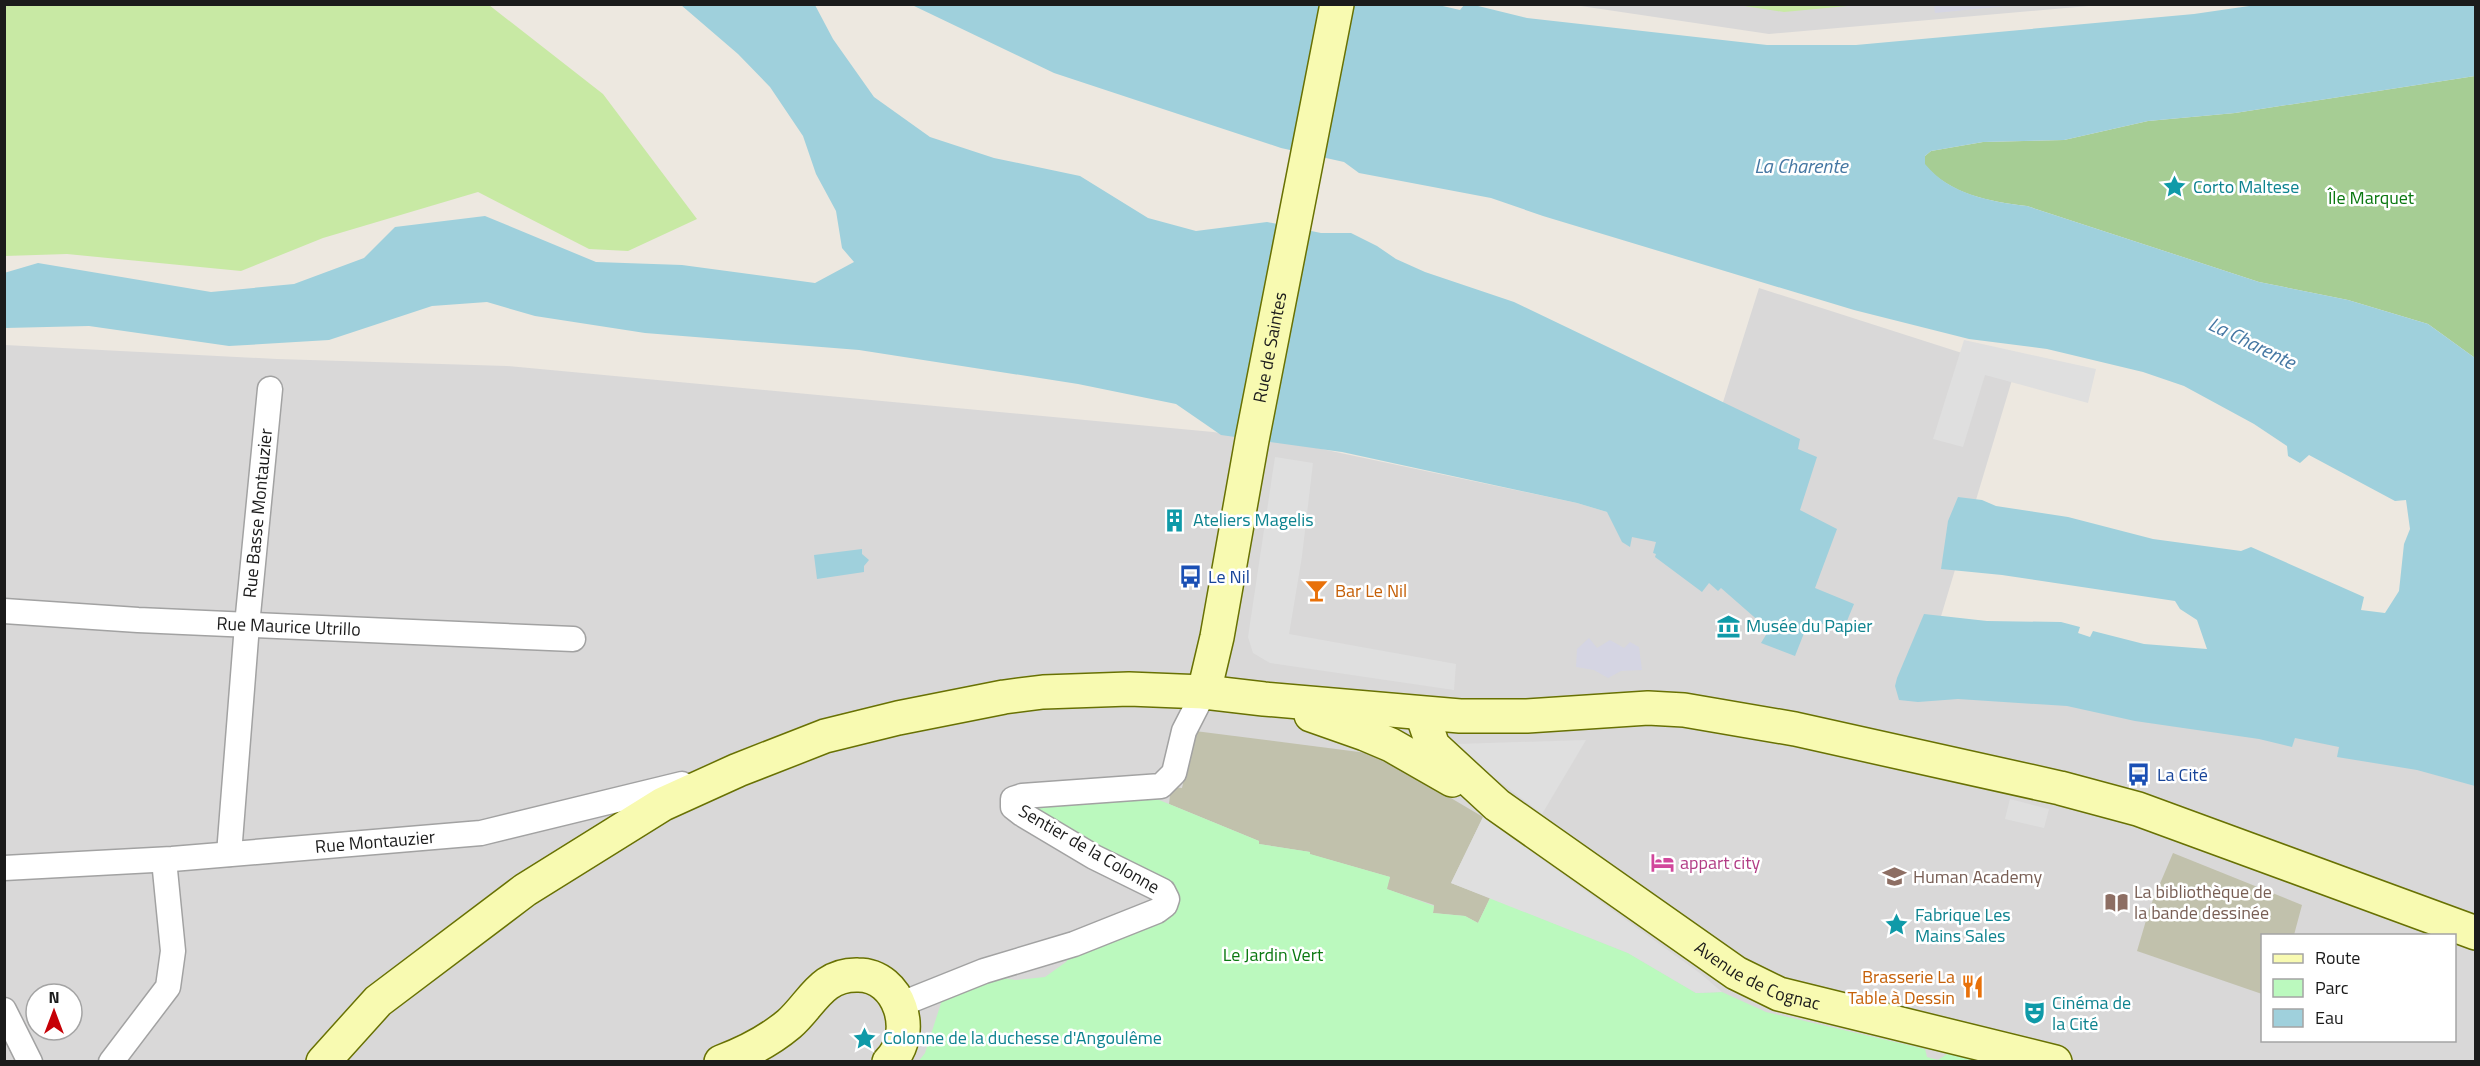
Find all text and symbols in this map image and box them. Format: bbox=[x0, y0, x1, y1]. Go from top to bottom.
water label: La Charente bbox=[1754, 150, 1850, 181]
place label: Corto Maltese bbox=[2193, 173, 2299, 200]
place icon: Corto Maltese bbox=[2162, 174, 2188, 200]
park label: Île Marquet bbox=[2327, 184, 2415, 211]
street label: Rue de Saintes bbox=[1246, 289, 1294, 405]
water label: La Charente bbox=[2203, 308, 2303, 378]
street label: Rue Basse Montauzier bbox=[236, 427, 279, 599]
place label: Ateliers Magelis bbox=[1193, 506, 1314, 533]
building icon: Ateliers Magelis bbox=[1162, 507, 1188, 533]
place label: Le Nil bbox=[1208, 563, 1250, 590]
bus stop icon: Le Nil bbox=[1177, 564, 1203, 590]
place label: Bar Le Nil bbox=[1335, 577, 1407, 604]
bar icon: Bar Le Nil bbox=[1304, 578, 1330, 604]
street label: Rue Maurice Utrillo bbox=[216, 609, 361, 643]
place label: Musée du Papier bbox=[1746, 612, 1873, 639]
museum icon: Musée du Papier bbox=[1715, 613, 1741, 639]
place label: La Cité bbox=[2157, 761, 2208, 788]
bus stop icon: La Cité bbox=[2126, 762, 2152, 788]
street label: Sentier de la Colonne bbox=[1014, 797, 1165, 900]
street label: Rue Montauzier bbox=[314, 823, 436, 860]
place label: appart city bbox=[1680, 849, 1761, 876]
hotel icon: appart city bbox=[1649, 850, 1675, 876]
place label: Human Academy bbox=[1913, 863, 2042, 890]
school or university icon: Human Academy bbox=[1882, 864, 1908, 890]
place label: La bibliothèque de la bande dessinée bbox=[2134, 878, 2272, 926]
library icon: La bibliothèque de la bande dessinée bbox=[2103, 889, 2129, 915]
place label: Fabrique Les Mains Sales bbox=[1915, 901, 2011, 949]
place icon: Fabrique Les Mains Sales bbox=[1884, 912, 1910, 938]
street label: Avenue de Cognac bbox=[1689, 934, 1823, 1017]
legend bbox=[2261, 934, 2456, 1042]
park label: Le Jardin Vert bbox=[1223, 941, 1324, 968]
text: Route bbox=[2315, 944, 2360, 971]
place label: Brasserie La Table à Dessin bbox=[1847, 963, 1955, 1011]
restaurant icon: Brasserie La Table à Dessin bbox=[1960, 974, 1986, 1000]
text: Parc bbox=[2315, 974, 2349, 1001]
north arrow bbox=[24, 982, 84, 1042]
text: N bbox=[48, 985, 60, 1009]
place label: Cinéma de la Cité bbox=[2052, 989, 2131, 1037]
theatre icon: Cinéma de la Cité bbox=[2021, 1000, 2047, 1026]
text: Eau bbox=[2315, 1004, 2344, 1031]
place label: Colonne de la duchesse d'Angoulême bbox=[883, 1024, 1162, 1051]
place icon: Colonne de la duchesse d'Angoulême bbox=[852, 1025, 878, 1051]

